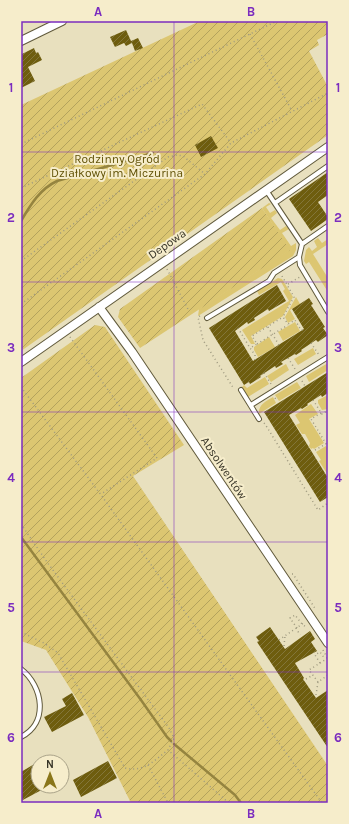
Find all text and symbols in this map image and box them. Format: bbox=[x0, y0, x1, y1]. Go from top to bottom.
text: A bbox=[94, 4, 102, 19]
text: B bbox=[247, 4, 255, 19]
text: 1 bbox=[9, 80, 13, 95]
text: 1 bbox=[336, 80, 340, 95]
park label: Rodzinny Ogród Działkowy im. Miczurina bbox=[51, 152, 183, 180]
text: 2 bbox=[7, 210, 15, 225]
text: 2 bbox=[334, 210, 342, 225]
street label: Depowa bbox=[145, 226, 189, 262]
text: 3 bbox=[7, 340, 15, 355]
text: 3 bbox=[334, 340, 342, 355]
street label: Absolwentów bbox=[198, 434, 250, 502]
text: 4 bbox=[7, 470, 15, 485]
text: 4 bbox=[334, 470, 342, 485]
text: 5 bbox=[7, 600, 15, 615]
text: 5 bbox=[334, 600, 342, 615]
text: 6 bbox=[7, 730, 15, 745]
text: 6 bbox=[334, 730, 342, 745]
north arrow bbox=[30, 754, 70, 794]
text: N bbox=[46, 758, 54, 771]
text: A bbox=[94, 806, 102, 821]
text: B bbox=[247, 806, 255, 821]

